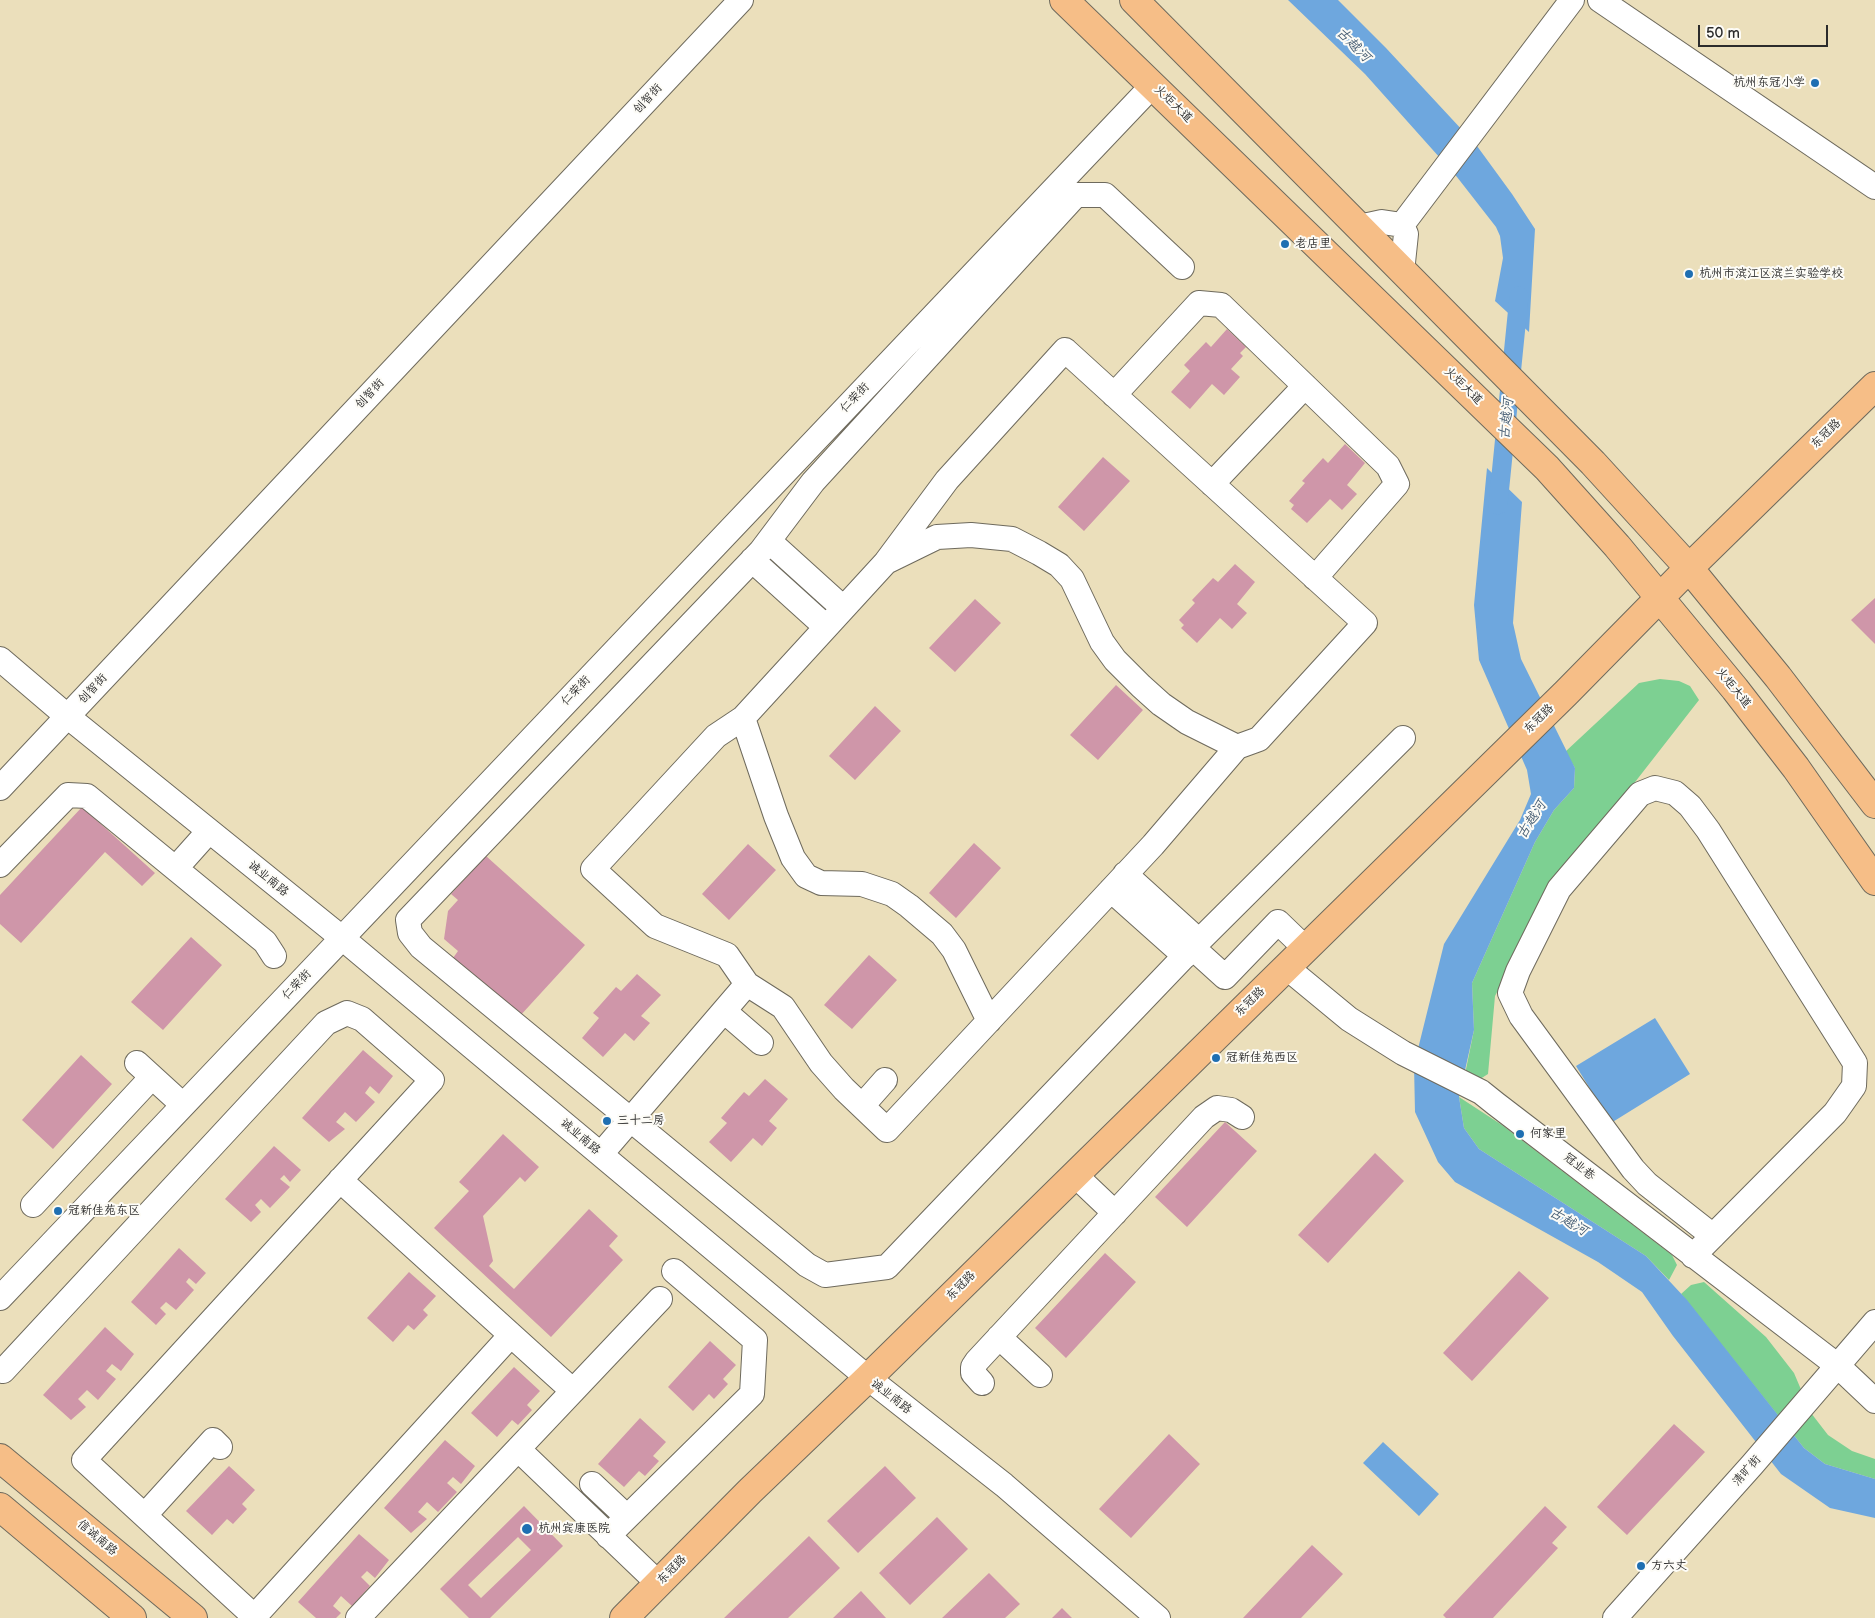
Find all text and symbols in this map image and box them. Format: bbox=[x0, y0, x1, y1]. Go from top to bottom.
scale bar bbox=[1700, 15, 1830, 47]
water label: 古越河 bbox=[1332, 24, 1374, 66]
text: 50 m bbox=[1706, 24, 1740, 43]
place label: 杭州东冠小学 bbox=[1733, 76, 1805, 90]
marker: 杭州东冠小学 bbox=[1809, 77, 1821, 89]
street label: 创智街 bbox=[630, 81, 666, 117]
street label: 火炬大道 bbox=[1151, 82, 1195, 126]
place label: 老店里 bbox=[1295, 237, 1331, 251]
marker: 老店里 bbox=[1279, 238, 1291, 250]
place label: 杭州市滨江区滨兰实验学校 bbox=[1699, 267, 1843, 281]
marker: 杭州市滨江区滨兰实验学校 bbox=[1683, 268, 1695, 280]
street label: 火炬大道 bbox=[1441, 364, 1485, 408]
street label: 创智街 bbox=[352, 376, 388, 412]
street label: 仁荣街 bbox=[837, 380, 873, 416]
water label: 古越河 bbox=[1496, 397, 1518, 441]
street label: 东冠路 bbox=[1808, 416, 1844, 452]
street label: 火炬大道 bbox=[1712, 665, 1754, 711]
street label: 创智街 bbox=[75, 671, 111, 707]
street label: 仁荣街 bbox=[558, 673, 594, 709]
street label: 东冠路 bbox=[1521, 701, 1557, 737]
water label: 古越河 bbox=[1514, 798, 1550, 842]
street label: 诚业南路 bbox=[245, 858, 291, 900]
street label: 仁荣街 bbox=[279, 967, 315, 1003]
street label: 东冠路 bbox=[1232, 984, 1268, 1020]
place label: 冠新佳苑西区 bbox=[1226, 1051, 1298, 1065]
marker: 冠新佳苑西区 bbox=[1210, 1052, 1222, 1064]
place label: 三十二房 bbox=[617, 1114, 665, 1128]
marker: 三十二房 bbox=[601, 1115, 613, 1127]
street label: 诚业南路 bbox=[557, 1116, 603, 1158]
place label: 何家里 bbox=[1530, 1127, 1566, 1141]
marker: 何家里 bbox=[1514, 1128, 1526, 1140]
street label: 冠业巷 bbox=[1560, 1150, 1598, 1184]
place label: 冠新佳苑东区 bbox=[68, 1204, 140, 1218]
water label: 古越河 bbox=[1546, 1204, 1590, 1240]
marker: 冠新佳苑东区 bbox=[52, 1205, 64, 1217]
street label: 东冠路 bbox=[943, 1268, 979, 1304]
street label: 诚业南路 bbox=[868, 1377, 914, 1417]
street label: 清旷街 bbox=[1730, 1453, 1764, 1489]
street label: 信诚南路 bbox=[74, 1517, 120, 1559]
marker: 杭州宾康医院 bbox=[520, 1522, 534, 1536]
place label: 杭州宾康医院 bbox=[538, 1522, 610, 1536]
street label: 东冠路 bbox=[654, 1552, 690, 1588]
place label: 方六丈 bbox=[1651, 1559, 1687, 1573]
marker: 方六丈 bbox=[1635, 1560, 1647, 1572]

